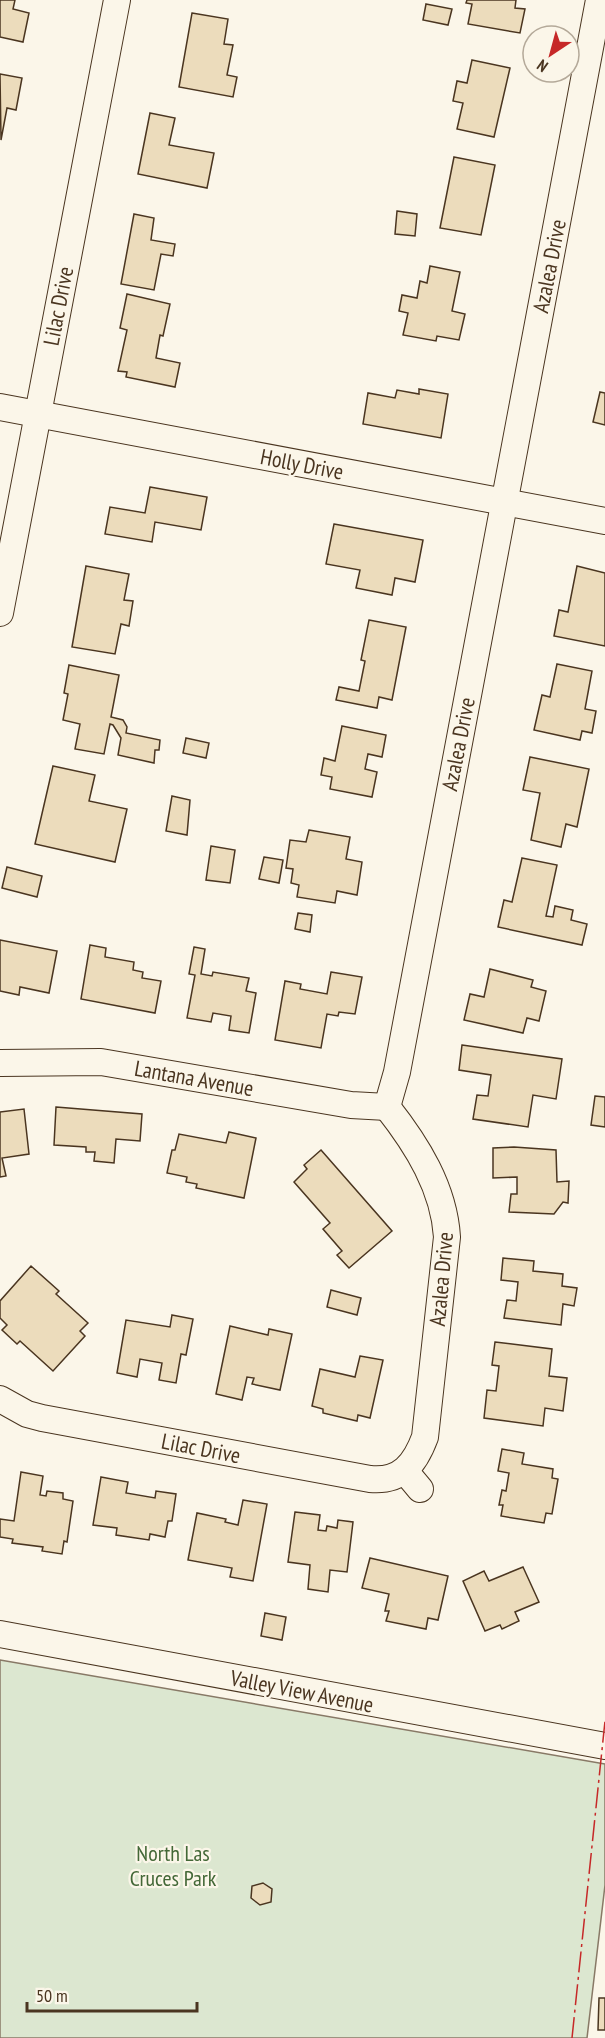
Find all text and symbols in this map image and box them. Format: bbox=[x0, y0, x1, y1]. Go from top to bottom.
north arrow bbox=[521, 24, 581, 84]
text: N bbox=[533, 56, 552, 77]
street label: Azalea Drive bbox=[526, 217, 572, 315]
street label: Lilac Drive bbox=[37, 264, 79, 348]
street label: Holly Drive bbox=[258, 442, 346, 486]
street label: Azalea Drive bbox=[435, 695, 481, 793]
street label: Lantana Avenue bbox=[132, 1054, 256, 1102]
street label: Azalea Drive bbox=[423, 1231, 459, 1327]
street label: Lilac Drive bbox=[159, 1427, 243, 1469]
street label: Valley View Avenue bbox=[227, 1663, 376, 1719]
park label: North Las Cruces Park bbox=[130, 1839, 217, 1892]
scale bar bbox=[27, 1975, 196, 2013]
text: 50 m bbox=[36, 1984, 68, 2007]

